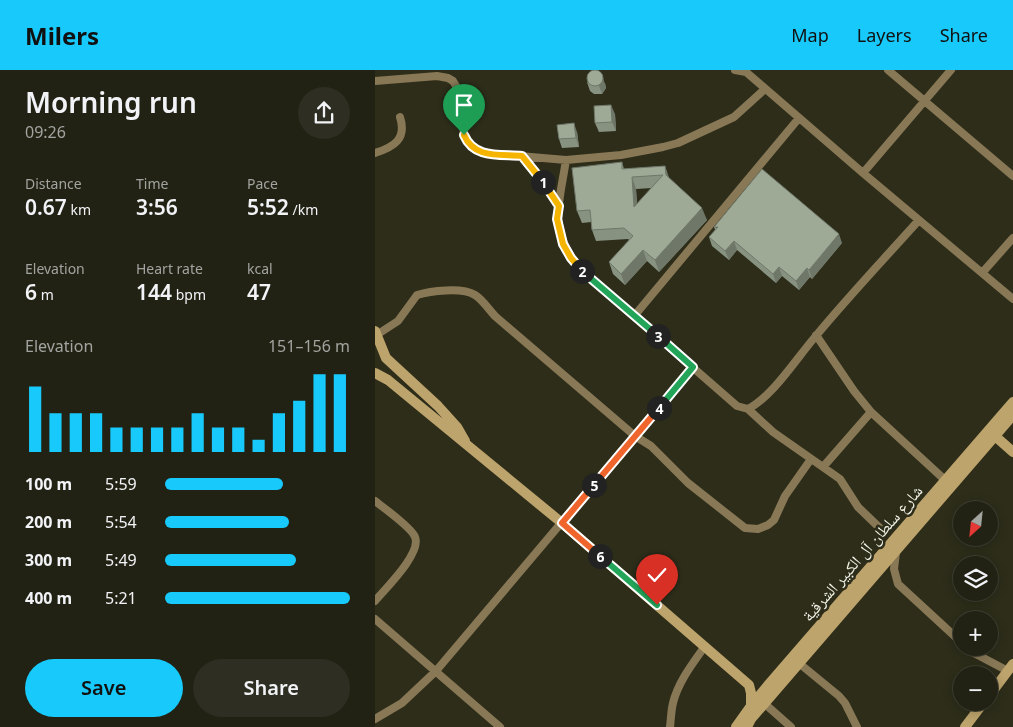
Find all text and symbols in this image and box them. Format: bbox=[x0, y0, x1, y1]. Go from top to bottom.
text: Milers bbox=[25, 19, 99, 52]
text: Map bbox=[791, 23, 829, 47]
text: Layers bbox=[857, 23, 912, 47]
text: Share bbox=[940, 23, 988, 47]
text: Morning run bbox=[25, 83, 197, 121]
pin bbox=[443, 84, 485, 135]
button: share bbox=[298, 87, 350, 139]
icon: arrive bbox=[450, 91, 478, 119]
text: 09:26 bbox=[25, 121, 66, 143]
pin: 1 bbox=[531, 170, 555, 194]
text: 1 bbox=[539, 173, 548, 192]
text: Distance bbox=[25, 174, 82, 193]
text: Time bbox=[136, 174, 168, 193]
text: Pace bbox=[247, 174, 278, 193]
text: 0.67 bbox=[25, 193, 67, 221]
text: 3:56 bbox=[136, 193, 178, 221]
text: 5:52 bbox=[247, 193, 289, 221]
text: km bbox=[67, 200, 91, 219]
text: /km bbox=[289, 200, 318, 219]
pin: 2 bbox=[569, 258, 595, 284]
text: Elevation bbox=[25, 259, 85, 278]
text: Heart rate bbox=[136, 259, 203, 278]
text: kcal bbox=[247, 259, 273, 278]
text: 2 bbox=[578, 262, 587, 281]
text: 6 bbox=[25, 278, 37, 306]
text: 144 bbox=[136, 278, 172, 306]
text: 47 bbox=[247, 278, 271, 306]
text: m bbox=[37, 285, 54, 304]
text: bpm bbox=[172, 285, 206, 304]
pin: 3 bbox=[645, 324, 671, 348]
text: 3 bbox=[654, 327, 663, 346]
text: Elevation bbox=[25, 335, 93, 357]
text: 151–156 m bbox=[268, 335, 350, 357]
pin: 4 bbox=[647, 396, 671, 420]
text: 4 bbox=[655, 399, 664, 418]
pin: 5 bbox=[581, 472, 607, 498]
text: 100 m bbox=[25, 473, 72, 495]
text: 5:59 bbox=[105, 473, 137, 495]
text: 5 bbox=[590, 476, 599, 495]
street label: شارع سلطان آل الكبير الشرقية bbox=[797, 480, 927, 626]
north arrow bbox=[953, 501, 997, 546]
map controls bbox=[953, 501, 998, 711]
text: 200 m bbox=[25, 511, 72, 533]
text: 5:54 bbox=[105, 511, 137, 533]
pin: 6 bbox=[587, 544, 613, 568]
text: 6 bbox=[596, 547, 605, 566]
text: 300 m bbox=[25, 549, 72, 571]
text: 5:49 bbox=[105, 549, 137, 571]
pin bbox=[636, 554, 678, 605]
button: layers bbox=[953, 556, 998, 601]
icon: check bbox=[643, 561, 671, 589]
text: 400 m bbox=[25, 587, 72, 609]
text: 5:21 bbox=[105, 587, 137, 609]
button: + bbox=[953, 611, 998, 656]
button: Save bbox=[25, 659, 183, 717]
button: Share bbox=[193, 659, 350, 717]
button: − bbox=[953, 666, 998, 711]

